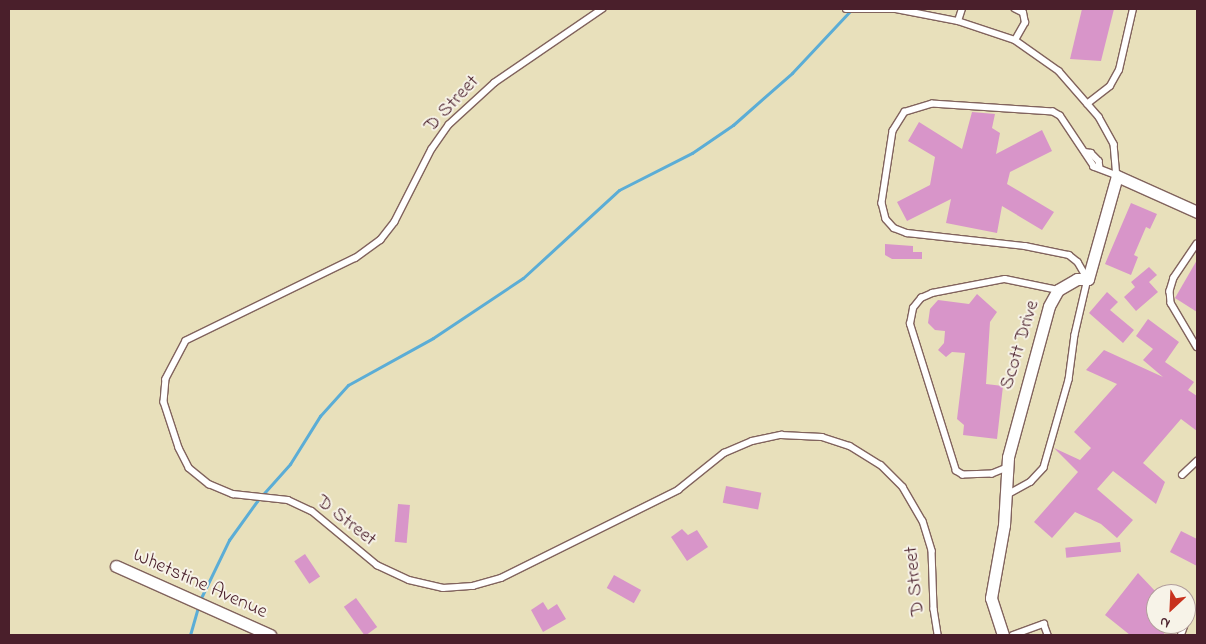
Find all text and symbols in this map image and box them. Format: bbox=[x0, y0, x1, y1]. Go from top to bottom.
street label: D Street bbox=[419, 70, 485, 138]
street label: Scott Drive bbox=[995, 297, 1045, 393]
street label: D Street bbox=[311, 490, 381, 552]
street label: Whetstine Avenue bbox=[129, 544, 271, 624]
street label: D Street bbox=[899, 545, 931, 617]
north arrow bbox=[1146, 584, 1196, 634]
text: N bbox=[1156, 611, 1174, 634]

